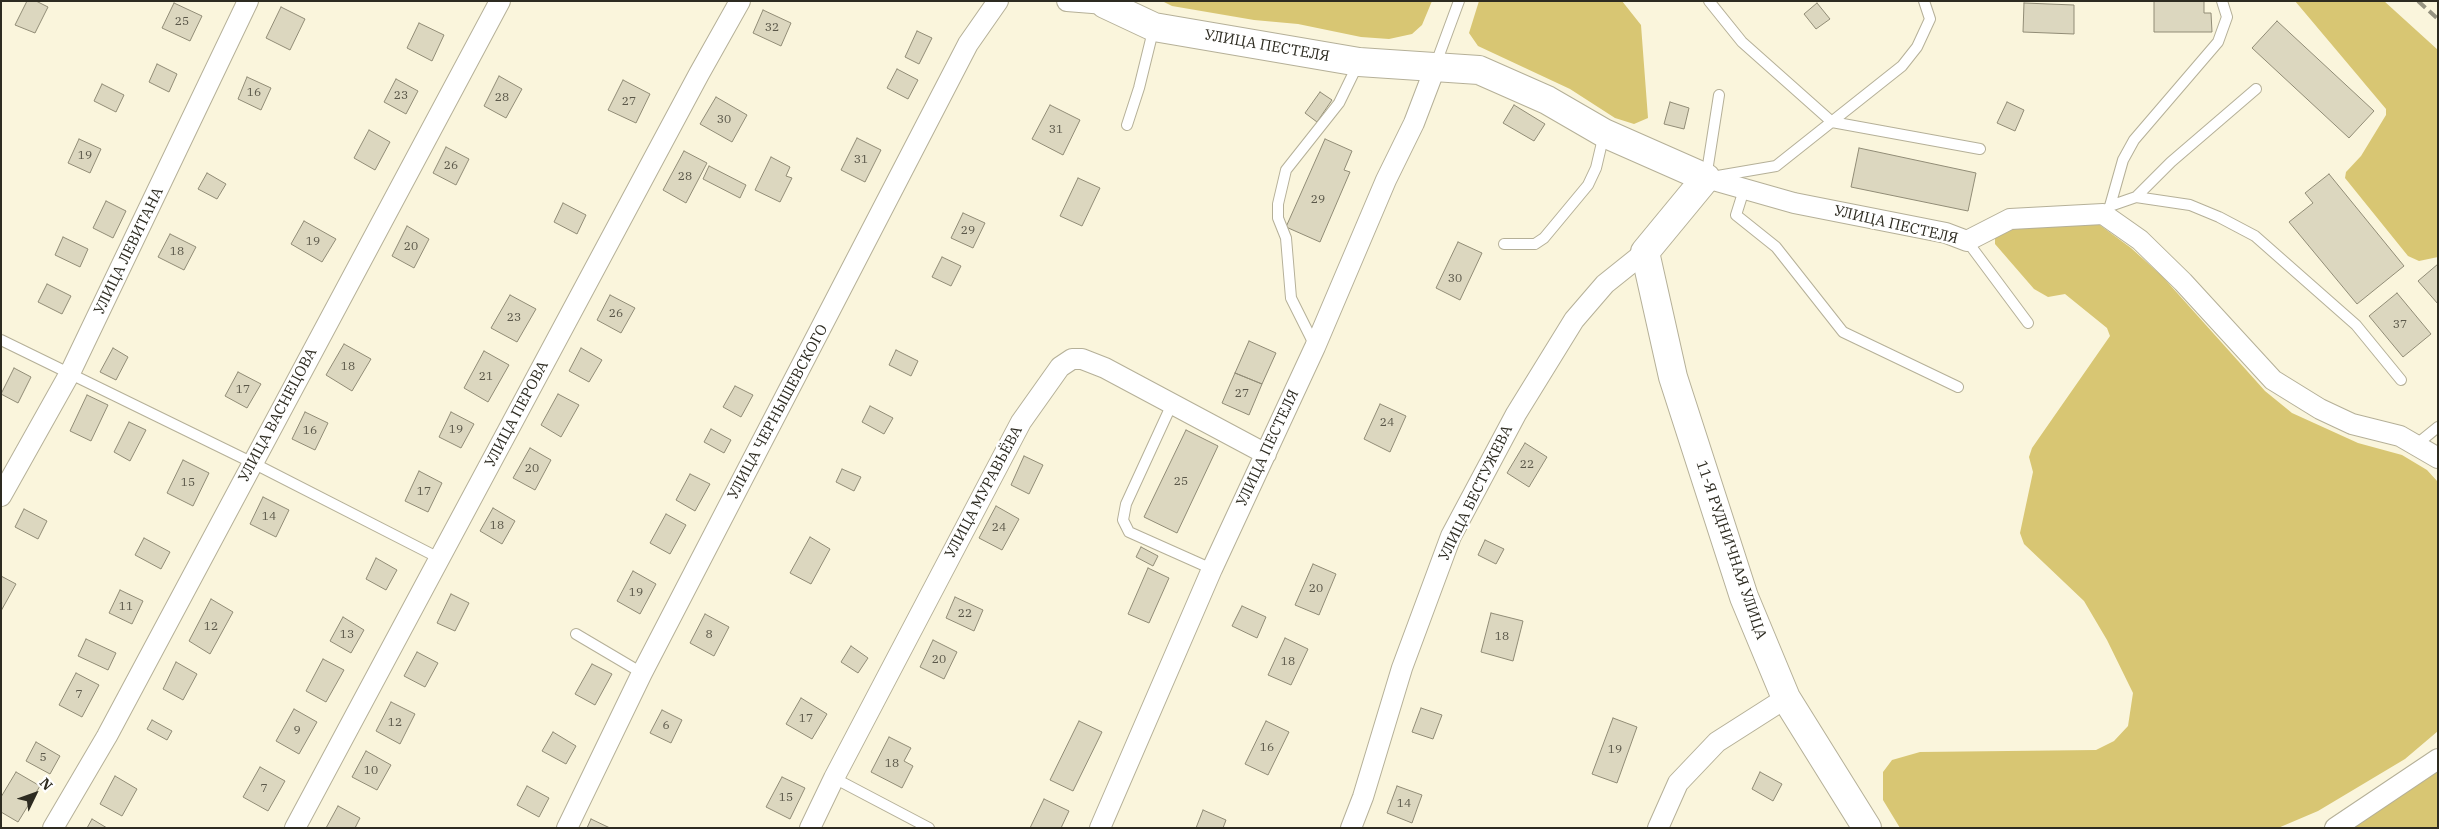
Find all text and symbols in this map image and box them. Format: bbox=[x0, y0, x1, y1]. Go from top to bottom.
house number: 25 bbox=[175, 15, 189, 29]
house number: 32 bbox=[765, 21, 779, 35]
street label: УЛИЦА ПЕСТЕЛЯ bbox=[1203, 26, 1331, 66]
house number: 16 bbox=[247, 86, 261, 100]
house number: 23 bbox=[394, 89, 408, 103]
house number: 28 bbox=[495, 91, 509, 105]
house number: 27 bbox=[622, 95, 636, 109]
house number: 30 bbox=[717, 113, 731, 127]
house number: 31 bbox=[1049, 123, 1063, 137]
house number: 19 bbox=[78, 149, 92, 163]
house number: 31 bbox=[854, 153, 868, 167]
house number: 26 bbox=[444, 159, 458, 173]
house number: 28 bbox=[678, 170, 692, 184]
street label: УЛИЦА ЛЕВИТАНА bbox=[90, 185, 168, 317]
house number: 29 bbox=[1311, 193, 1325, 207]
street label: УЛИЦА ПЕСТЕЛЯ bbox=[1832, 202, 1960, 248]
house number: 29 bbox=[961, 224, 975, 238]
house number: 19 bbox=[306, 235, 320, 249]
house number: 20 bbox=[404, 240, 418, 254]
house number: 18 bbox=[170, 245, 184, 259]
house number: 30 bbox=[1448, 272, 1462, 286]
house number: 26 bbox=[609, 307, 623, 321]
house number: 23 bbox=[507, 311, 521, 325]
house number: 37 bbox=[2393, 318, 2407, 332]
street label: УЛИЦА ЧЕРНЫШЕВСКОГО bbox=[724, 321, 832, 503]
street label: УЛИЦА ВАСНЕЦОВА bbox=[235, 345, 321, 485]
street label: УЛИЦА ПЕРОВА bbox=[481, 358, 553, 470]
house number: 18 bbox=[341, 360, 355, 374]
house number: 21 bbox=[479, 370, 493, 384]
house number: 17 bbox=[236, 383, 250, 397]
street label: УЛИЦА ПЕСТЕЛЯ bbox=[1233, 387, 1303, 509]
house number: 27 bbox=[1235, 387, 1249, 401]
house number: 24 bbox=[1380, 416, 1394, 430]
street label: УЛИЦА БЕСТУЖЕВА bbox=[1435, 422, 1517, 564]
house number: 19 bbox=[449, 423, 463, 437]
street label: УЛИЦА МУРАВЬЁВА bbox=[942, 423, 1026, 561]
house number: 16 bbox=[303, 424, 317, 438]
house number: 22 bbox=[1520, 458, 1534, 472]
street label: 11-Я РУДНИЧНАЯ УЛИЦА bbox=[1692, 458, 1770, 642]
house number: 20 bbox=[525, 462, 539, 476]
house number: 25 bbox=[1174, 475, 1188, 489]
house number: 15 bbox=[181, 476, 195, 490]
house number: 17 bbox=[417, 485, 431, 499]
house number: 14 bbox=[262, 510, 276, 524]
house number: 18 bbox=[490, 519, 504, 533]
house number: 24 bbox=[992, 521, 1006, 535]
house number: 20 bbox=[1309, 582, 1323, 596]
house number: 19 bbox=[629, 586, 643, 600]
house number: 11 bbox=[119, 600, 133, 614]
house number: 22 bbox=[958, 607, 972, 621]
house number: 12 bbox=[204, 620, 218, 634]
house number: 13 bbox=[340, 628, 354, 642]
house number: 8 bbox=[705, 628, 713, 642]
house number: 18 bbox=[1495, 630, 1509, 644]
house number: 20 bbox=[932, 653, 946, 667]
house number: 18 bbox=[1281, 655, 1295, 669]
house number: 7 bbox=[75, 688, 83, 702]
house number: 17 bbox=[799, 712, 813, 726]
house number: 12 bbox=[388, 716, 402, 730]
house number: 6 bbox=[662, 719, 670, 733]
house number: 9 bbox=[293, 724, 301, 738]
house number: 16 bbox=[1260, 741, 1274, 755]
house number: 19 bbox=[1608, 743, 1622, 757]
house number: 5 bbox=[39, 751, 47, 765]
house number: 18 bbox=[885, 757, 899, 771]
house number: 10 bbox=[364, 764, 378, 778]
north arrow bbox=[10, 769, 60, 819]
text: N bbox=[36, 774, 57, 794]
house number: 7 bbox=[260, 782, 268, 796]
house number: 15 bbox=[779, 791, 793, 805]
house number: 14 bbox=[1397, 797, 1411, 811]

